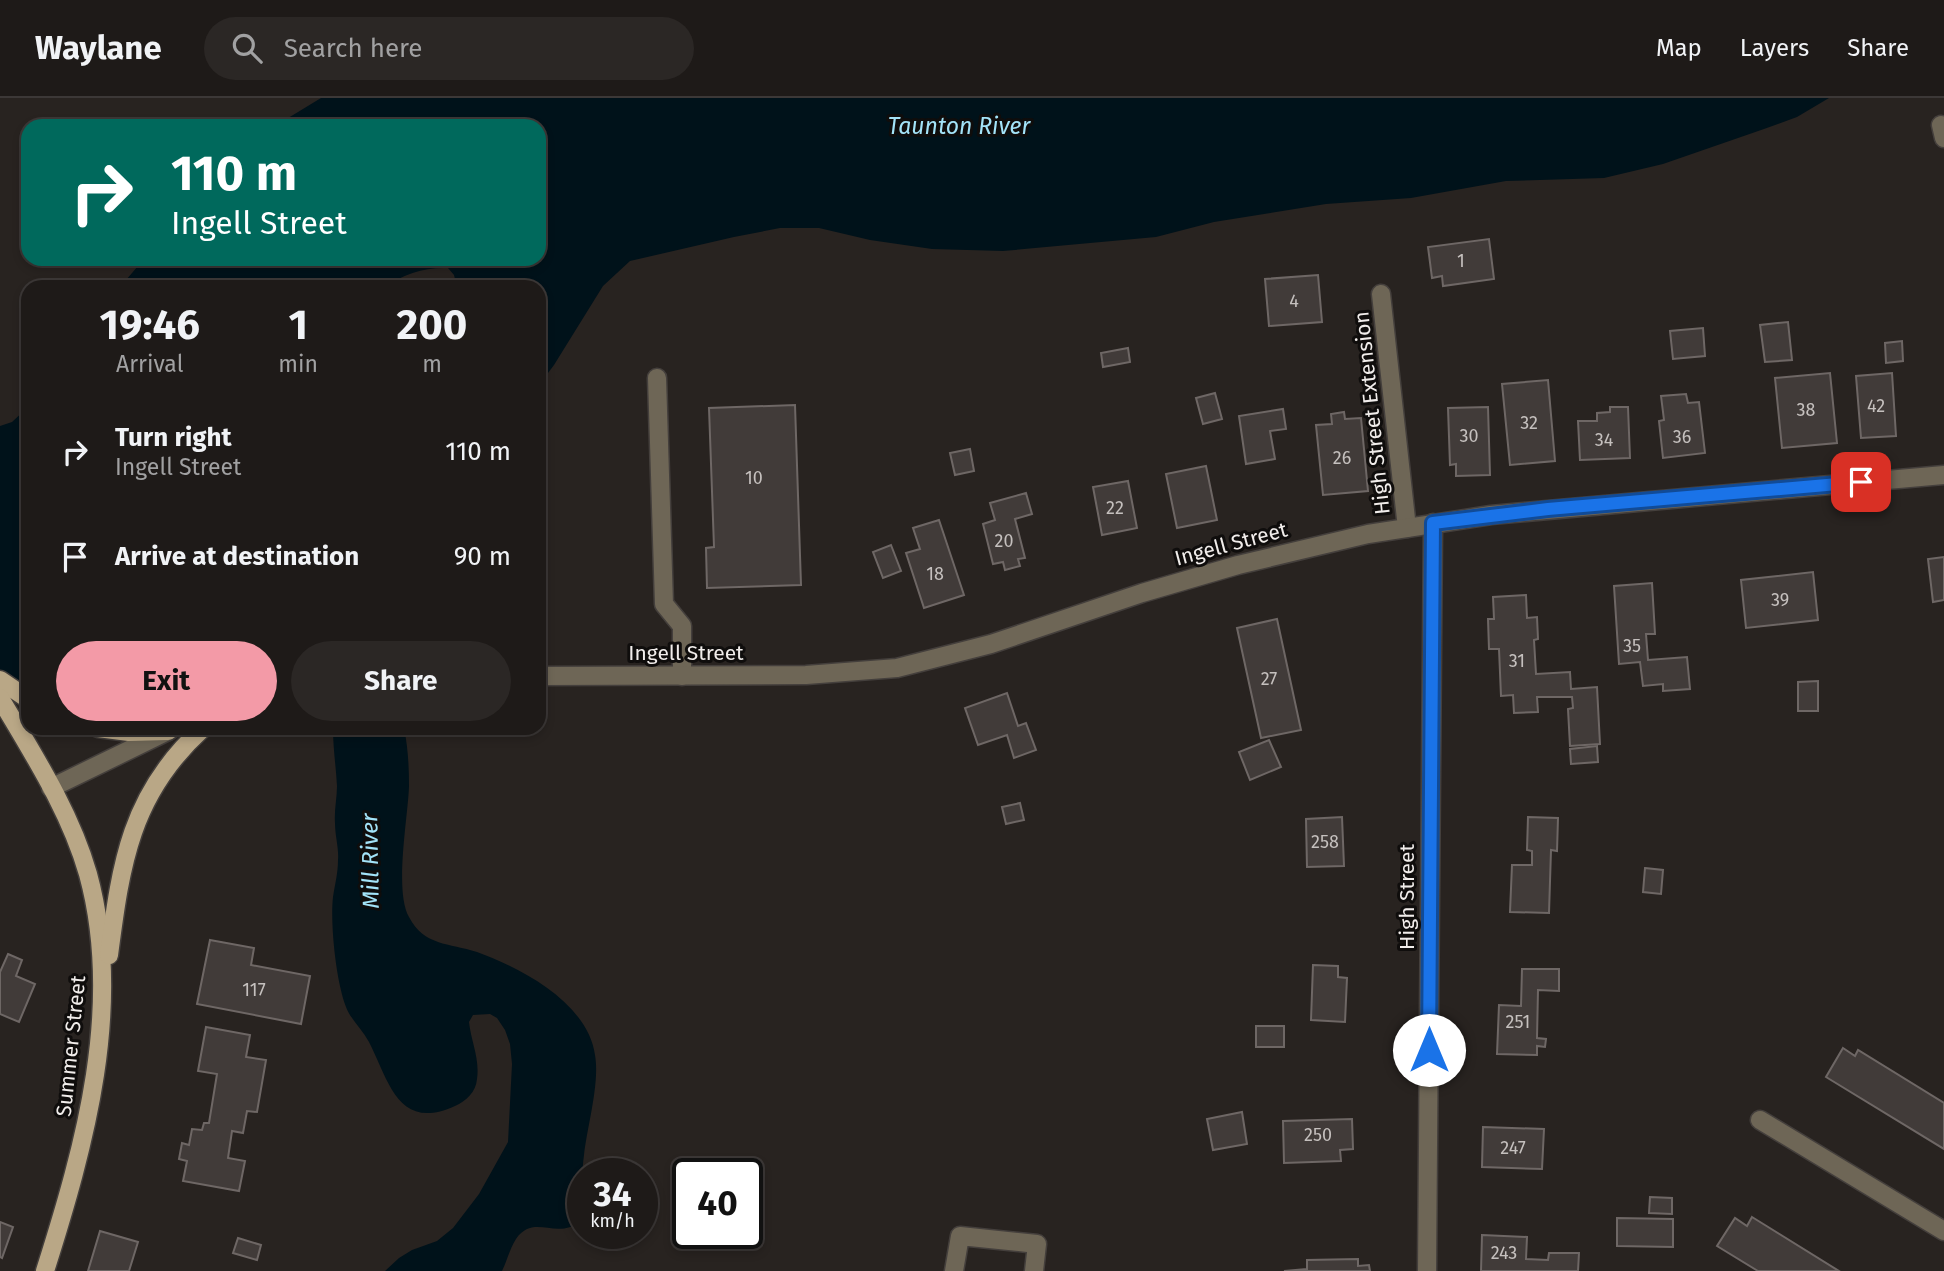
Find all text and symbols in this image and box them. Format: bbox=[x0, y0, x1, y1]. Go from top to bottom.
search box bbox=[204, 17, 694, 80]
text: Waylane bbox=[35, 28, 162, 68]
icon: search bbox=[228, 29, 266, 67]
text: Search here bbox=[284, 33, 423, 64]
text: Map bbox=[1656, 34, 1702, 62]
text: Layers bbox=[1740, 34, 1809, 62]
text: Share bbox=[1847, 34, 1909, 62]
water label: Taunton River bbox=[888, 112, 1031, 140]
text: 110 m bbox=[171, 144, 297, 203]
icon: right bbox=[56, 147, 147, 238]
text: Ingell Street bbox=[171, 204, 347, 242]
house number: 1 bbox=[1457, 250, 1465, 272]
house number: 4 bbox=[1289, 290, 1299, 312]
text: 19:46 bbox=[100, 300, 200, 350]
text: 1 bbox=[288, 300, 308, 350]
text: 200 bbox=[397, 300, 467, 350]
street label: High Street Extension bbox=[1348, 310, 1396, 516]
text: Arrival bbox=[116, 350, 183, 378]
text: min bbox=[278, 350, 318, 378]
text: m bbox=[422, 350, 442, 378]
house number: 42 bbox=[1867, 395, 1885, 417]
house number: 38 bbox=[1797, 399, 1816, 421]
house number: 32 bbox=[1520, 412, 1538, 434]
text: Turn right bbox=[115, 422, 232, 453]
house number: 30 bbox=[1459, 425, 1479, 447]
house number: 36 bbox=[1673, 426, 1691, 448]
house number: 34 bbox=[1595, 429, 1614, 451]
icon: right bbox=[56, 433, 94, 471]
text: 110 m bbox=[445, 436, 511, 467]
house number: 26 bbox=[1333, 447, 1351, 469]
pin bbox=[1831, 452, 1891, 512]
text: Ingell Street bbox=[115, 453, 241, 481]
icon: arrive bbox=[1842, 463, 1880, 501]
house number: 10 bbox=[745, 467, 763, 489]
house number: 22 bbox=[1106, 497, 1124, 519]
street label: Ingell Street bbox=[1172, 516, 1290, 571]
house number: 20 bbox=[995, 530, 1013, 552]
icon: arrive bbox=[56, 538, 94, 576]
text: Arrive at destination bbox=[115, 541, 359, 572]
text: 90 m bbox=[454, 541, 511, 572]
house number: 18 bbox=[926, 563, 944, 585]
house number: 39 bbox=[1771, 589, 1789, 611]
house number: 35 bbox=[1623, 635, 1641, 657]
street label: Ingell Street bbox=[628, 640, 744, 666]
button: Exit bbox=[56, 641, 277, 721]
button: Share bbox=[291, 641, 511, 721]
house number: 31 bbox=[1509, 650, 1525, 672]
house number: 27 bbox=[1261, 668, 1277, 690]
water label: Mill River bbox=[355, 812, 385, 909]
house number: 258 bbox=[1311, 831, 1339, 853]
street label: High Street bbox=[1394, 844, 1420, 950]
street label: Summer Street bbox=[51, 974, 91, 1118]
house number: 117 bbox=[242, 979, 266, 1001]
house number: 251 bbox=[1506, 1011, 1530, 1033]
position arrow bbox=[1392, 1013, 1466, 1087]
house number: 250 bbox=[1304, 1124, 1332, 1146]
house number: 247 bbox=[1500, 1137, 1526, 1159]
speed limit sign: 40 bbox=[672, 1158, 763, 1249]
text: 34 bbox=[594, 1173, 631, 1215]
text: km/h bbox=[590, 1210, 635, 1232]
house number: 243 bbox=[1491, 1242, 1517, 1264]

